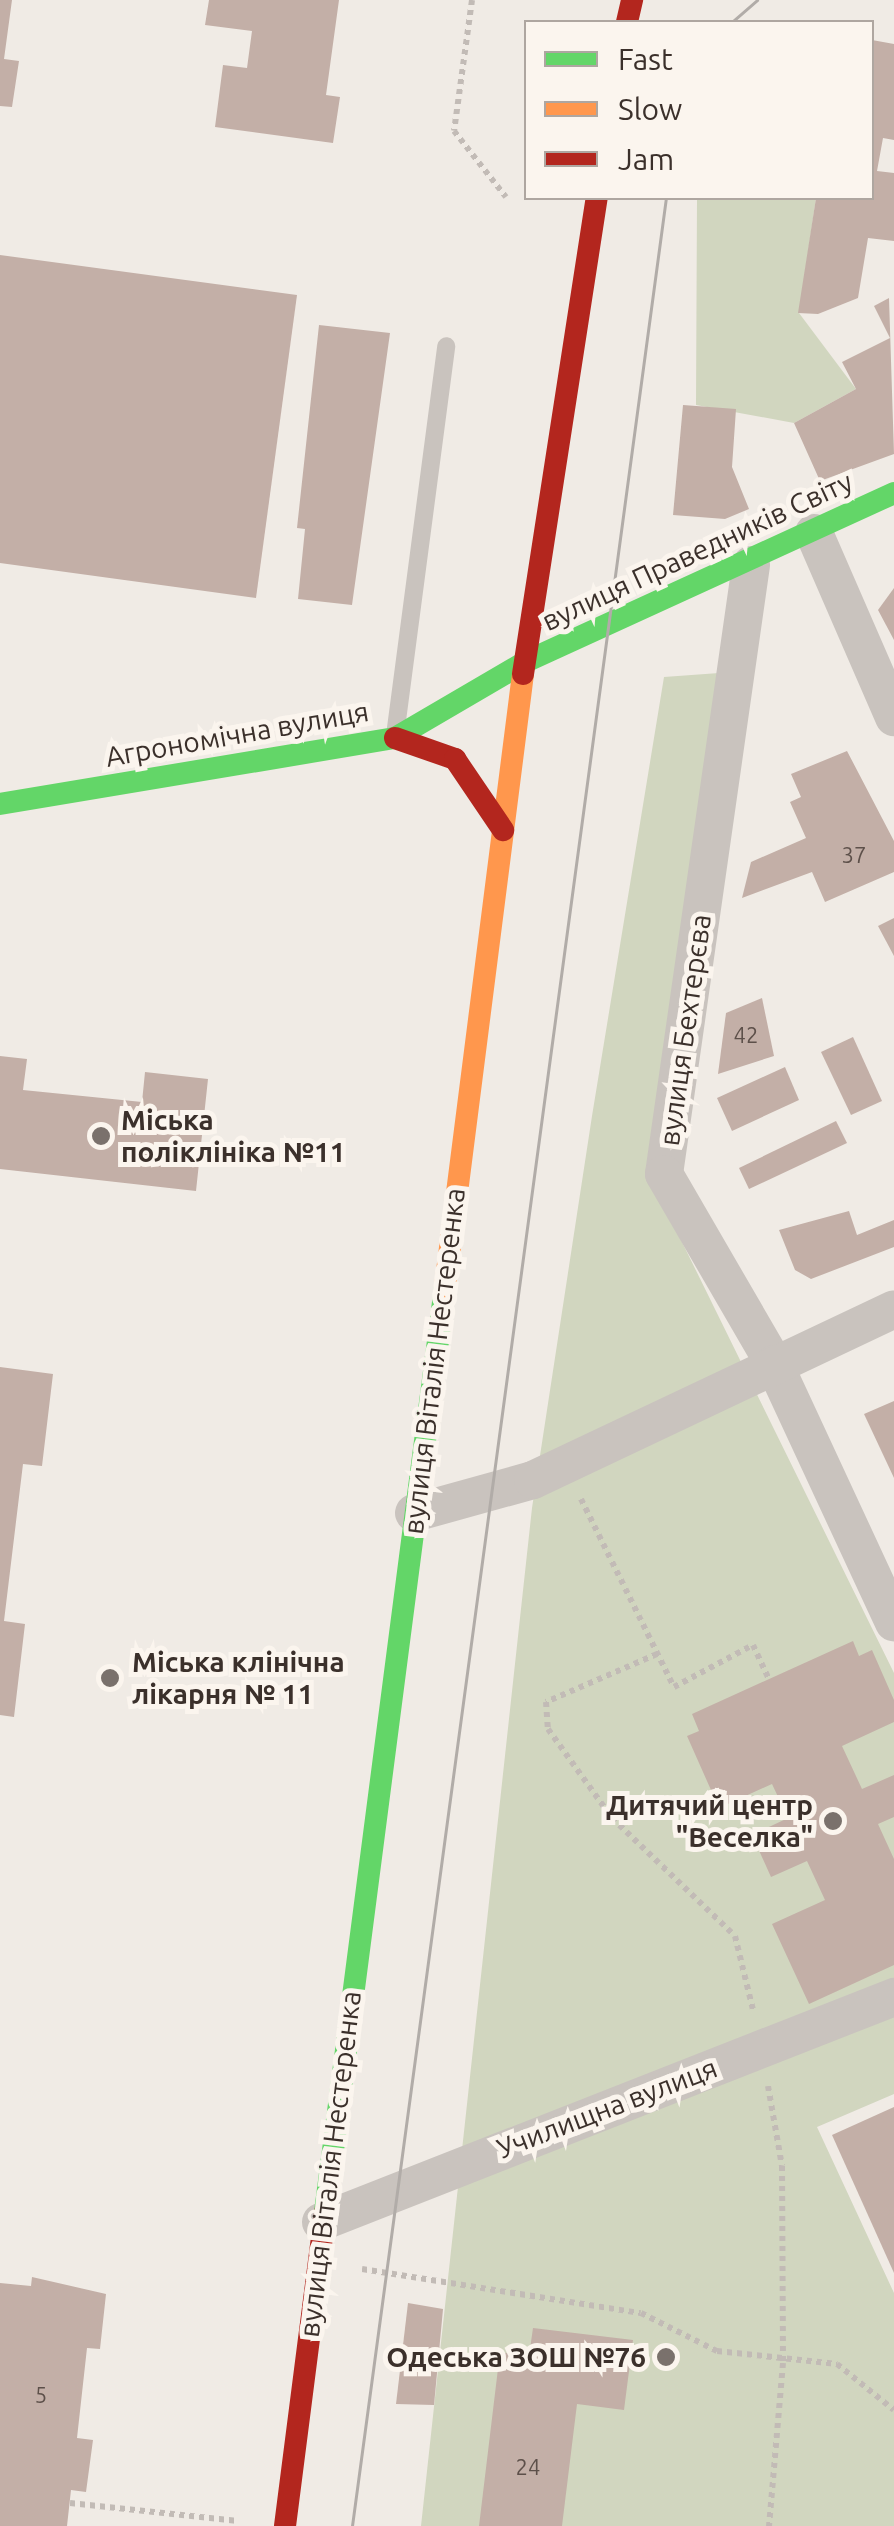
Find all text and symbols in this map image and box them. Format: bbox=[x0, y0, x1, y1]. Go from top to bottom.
legend bbox=[524, 20, 874, 200]
text: Fast bbox=[618, 42, 673, 76]
text: Slow bbox=[618, 92, 682, 126]
text: Jam bbox=[618, 142, 674, 176]
street label: вулиця Праведників Світу bbox=[536, 464, 858, 638]
street label: Агрономічна вулиця bbox=[103, 694, 371, 774]
house number: 37 bbox=[842, 842, 866, 868]
street label: вулиця Бехтерєва bbox=[652, 912, 718, 1148]
house number: 42 bbox=[734, 1022, 758, 1048]
place label: Міська поліклініка №11 bbox=[121, 1103, 346, 1169]
marker: Міська поліклініка №11 bbox=[90, 1125, 112, 1147]
street label: вулиця Віталія Нестеренка bbox=[396, 1186, 472, 1536]
place label: Міська клінічна лікарня № 11 bbox=[132, 1645, 345, 1711]
marker: Міська клінічна лікарня № 11 bbox=[97, 1665, 123, 1691]
place label: Дитячий центр "Веселка" bbox=[606, 1788, 813, 1854]
marker: Дитячий центр "Веселка" bbox=[822, 1810, 844, 1832]
street label: вулиця Віталія Нестеренка bbox=[292, 1989, 368, 2339]
street label: Училищна вулиця bbox=[492, 2051, 722, 2165]
place label: Одеська ЗОШ №76 bbox=[386, 2340, 646, 2374]
marker: Одеська ЗОШ №76 bbox=[655, 2346, 677, 2368]
house number: 5 bbox=[35, 2382, 47, 2408]
house number: 24 bbox=[516, 2454, 540, 2480]

